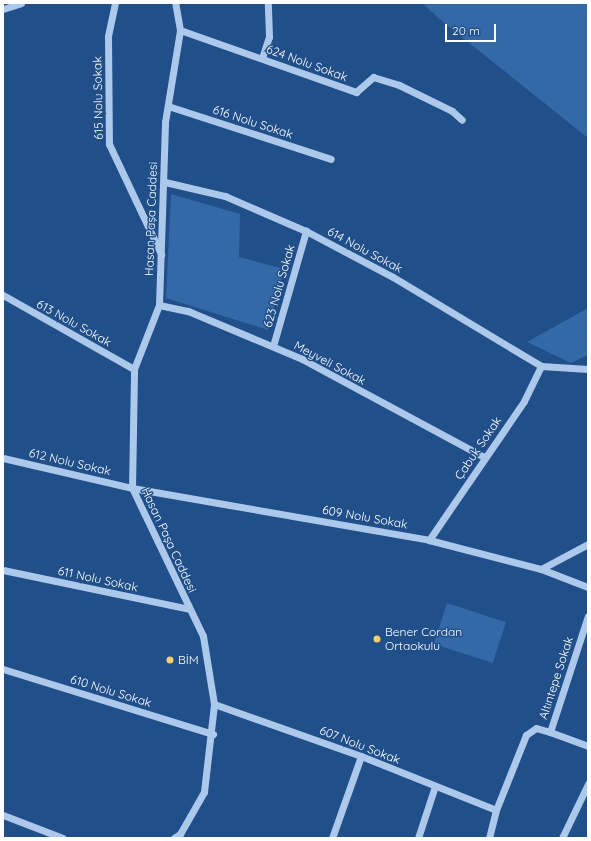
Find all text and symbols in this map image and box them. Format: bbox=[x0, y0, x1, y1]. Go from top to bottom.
scale bar bbox=[447, 16, 498, 42]
text: 20 m bbox=[452, 23, 480, 38]
street label: 624 Nolu Sokak bbox=[264, 42, 350, 84]
street label: 615 Nolu Sokak bbox=[90, 56, 106, 140]
street label: 616 Nolu Sokak bbox=[211, 102, 295, 142]
street label: Hasan Paşa Caddesi bbox=[142, 162, 160, 276]
street label: 614 Nolu Sokak bbox=[325, 224, 405, 276]
street label: 623 Nolu Sokak bbox=[260, 243, 298, 329]
street label: 613 Nolu Sokak bbox=[34, 297, 114, 349]
street label: Meyveli Sokak bbox=[292, 338, 368, 388]
street label: Çabuk Sokak bbox=[452, 414, 504, 482]
street label: 612 Nolu Sokak bbox=[28, 446, 112, 478]
street label: Hasan Paşa Caddesi bbox=[138, 485, 200, 595]
street label: 609 Nolu Sokak bbox=[321, 502, 409, 532]
street label: 611 Nolu Sokak bbox=[57, 563, 139, 595]
place label: Bener Cordan Ortaokulu bbox=[385, 625, 462, 653]
marker: Bener Cordan Ortaokulu bbox=[372, 634, 382, 644]
street label: Altıntepe Sokak bbox=[536, 635, 576, 721]
place label: BİM bbox=[178, 653, 199, 667]
marker: BİM bbox=[165, 655, 175, 665]
street label: 610 Nolu Sokak bbox=[69, 672, 153, 710]
street label: 607 Nolu Sokak bbox=[318, 723, 402, 767]

